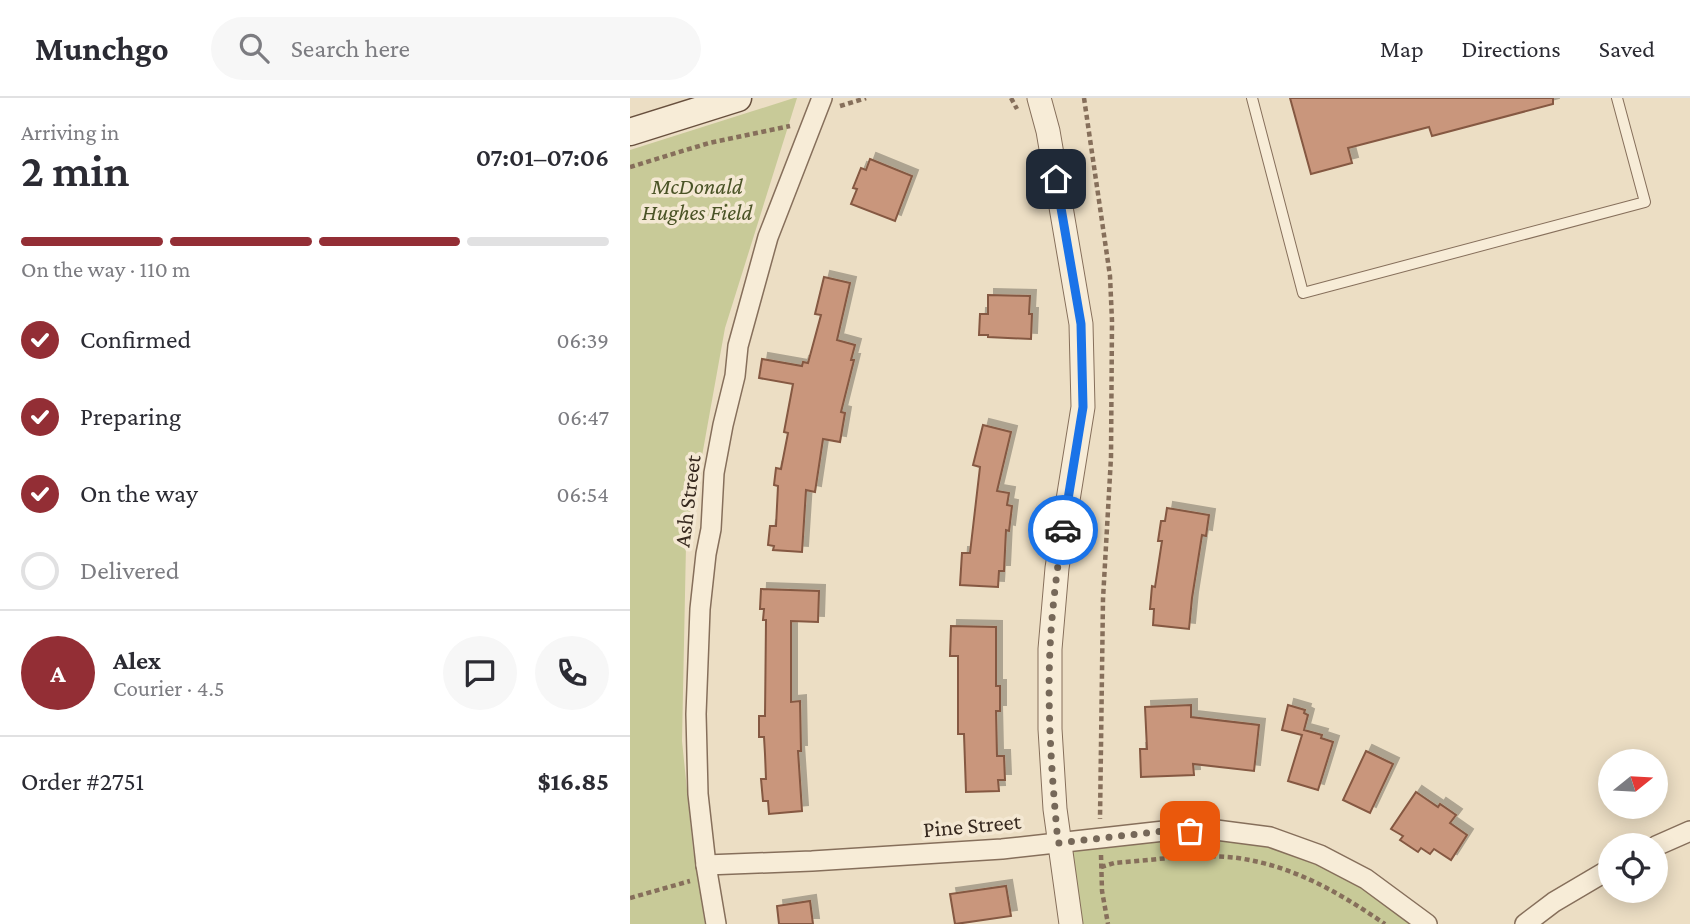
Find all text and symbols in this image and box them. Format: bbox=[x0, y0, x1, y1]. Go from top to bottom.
search box bbox=[211, 17, 701, 80]
icon: search bbox=[235, 29, 273, 67]
text: Munchgo bbox=[35, 30, 169, 67]
text: Search here bbox=[291, 34, 410, 63]
text: Map bbox=[1380, 35, 1424, 62]
text: Directions bbox=[1462, 35, 1561, 62]
text: Saved bbox=[1599, 35, 1655, 62]
text: Arriving in bbox=[21, 119, 119, 145]
text: 07:01–07:06 bbox=[476, 143, 609, 172]
text: 2 min bbox=[21, 145, 129, 196]
pin bbox=[1026, 149, 1086, 209]
icon: home bbox=[1037, 160, 1075, 198]
park label: McDonald Hughes Field bbox=[642, 173, 753, 225]
text: On the way · 110 m bbox=[21, 256, 191, 282]
icon: check bbox=[21, 321, 59, 359]
text: Confirmed bbox=[80, 325, 191, 354]
text: 06:39 bbox=[557, 327, 609, 353]
icon: check bbox=[21, 398, 59, 436]
text: Preparing bbox=[80, 402, 181, 431]
text: 06:47 bbox=[557, 404, 609, 430]
street label: Ash Street bbox=[668, 453, 706, 549]
icon: check bbox=[21, 475, 59, 513]
text: On the way bbox=[80, 479, 198, 508]
text: 06:54 bbox=[556, 481, 609, 507]
courier bbox=[1028, 495, 1098, 565]
icon: car bbox=[1044, 511, 1082, 549]
text: Delivered bbox=[80, 556, 179, 585]
button: chat bbox=[443, 636, 517, 710]
button: phone bbox=[535, 636, 609, 710]
text: Alex bbox=[113, 646, 161, 675]
text: A bbox=[50, 659, 66, 688]
text: Courier · 4.5 bbox=[113, 675, 225, 701]
north arrow bbox=[1598, 749, 1668, 819]
map controls bbox=[1598, 749, 1668, 903]
text: Order #2751 bbox=[21, 767, 144, 796]
text: $16.85 bbox=[537, 767, 609, 796]
pin bbox=[1160, 801, 1220, 861]
street label: Pine Street bbox=[922, 808, 1022, 842]
icon: bag bbox=[1171, 812, 1209, 850]
button: locate bbox=[1598, 833, 1668, 903]

